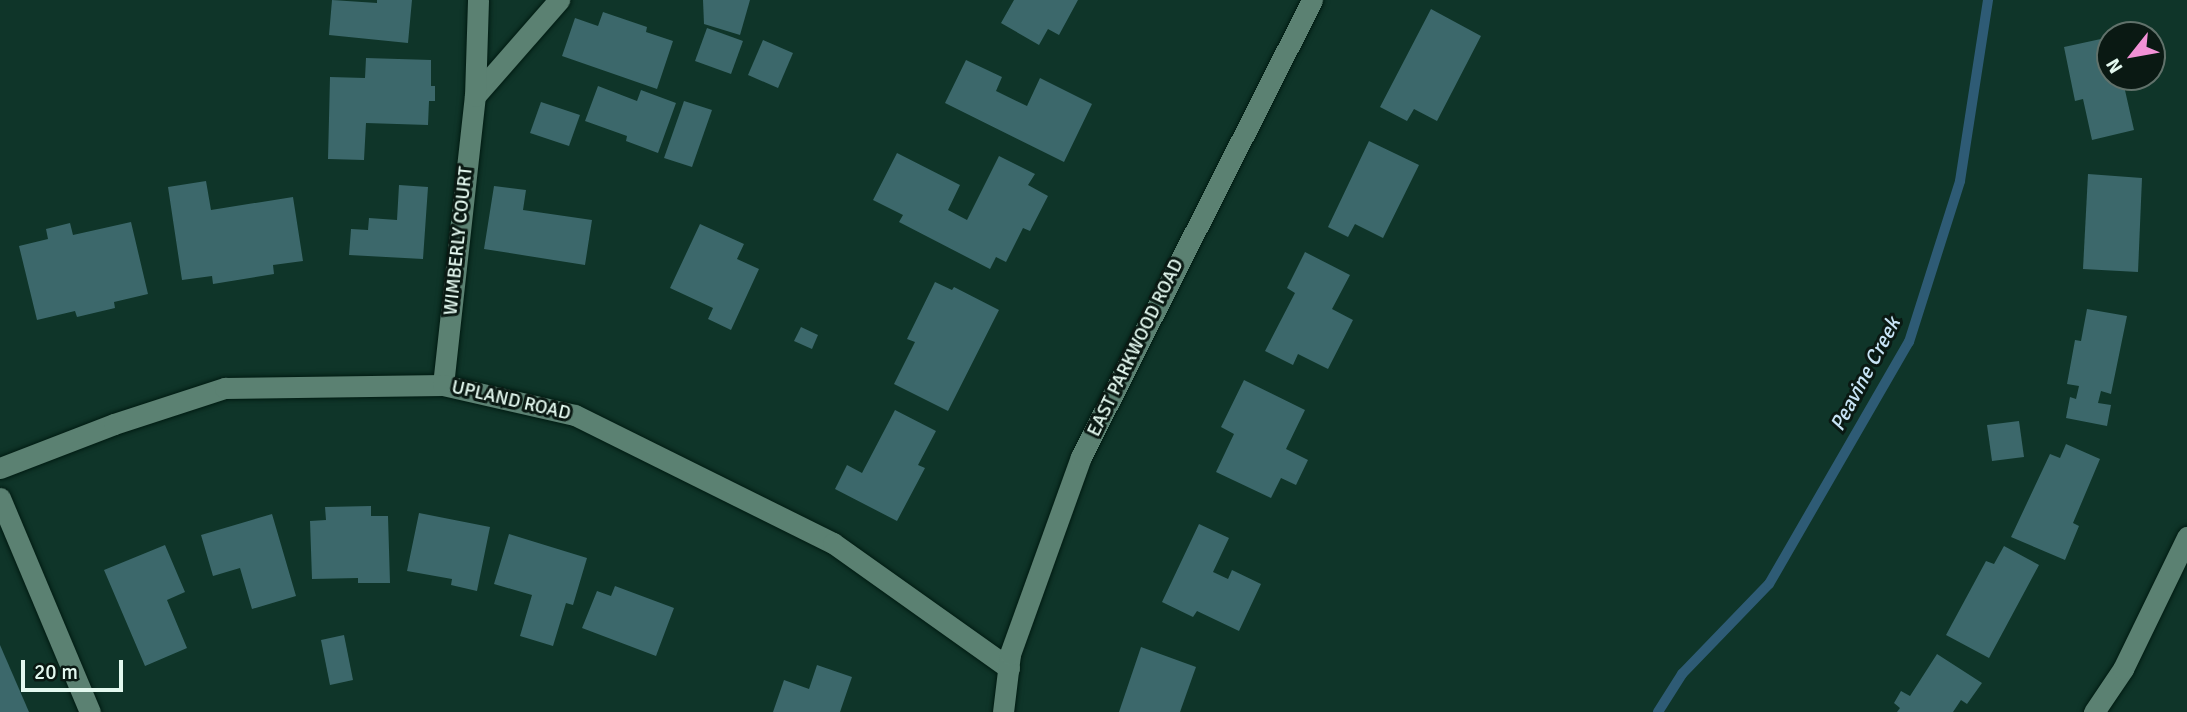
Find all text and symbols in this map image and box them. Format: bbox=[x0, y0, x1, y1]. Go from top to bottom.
north arrow bbox=[2096, 21, 2166, 91]
text: N bbox=[2101, 54, 2128, 78]
street label: WIMBERLY COURT bbox=[440, 165, 478, 317]
street label: EAST PARKWOOD ROAD bbox=[1083, 255, 1189, 441]
water label: Peavine Creek bbox=[1824, 313, 1906, 435]
street label: UPLAND ROAD bbox=[449, 376, 573, 426]
scale bar bbox=[24, 646, 126, 690]
text: 20 m bbox=[34, 659, 78, 685]

